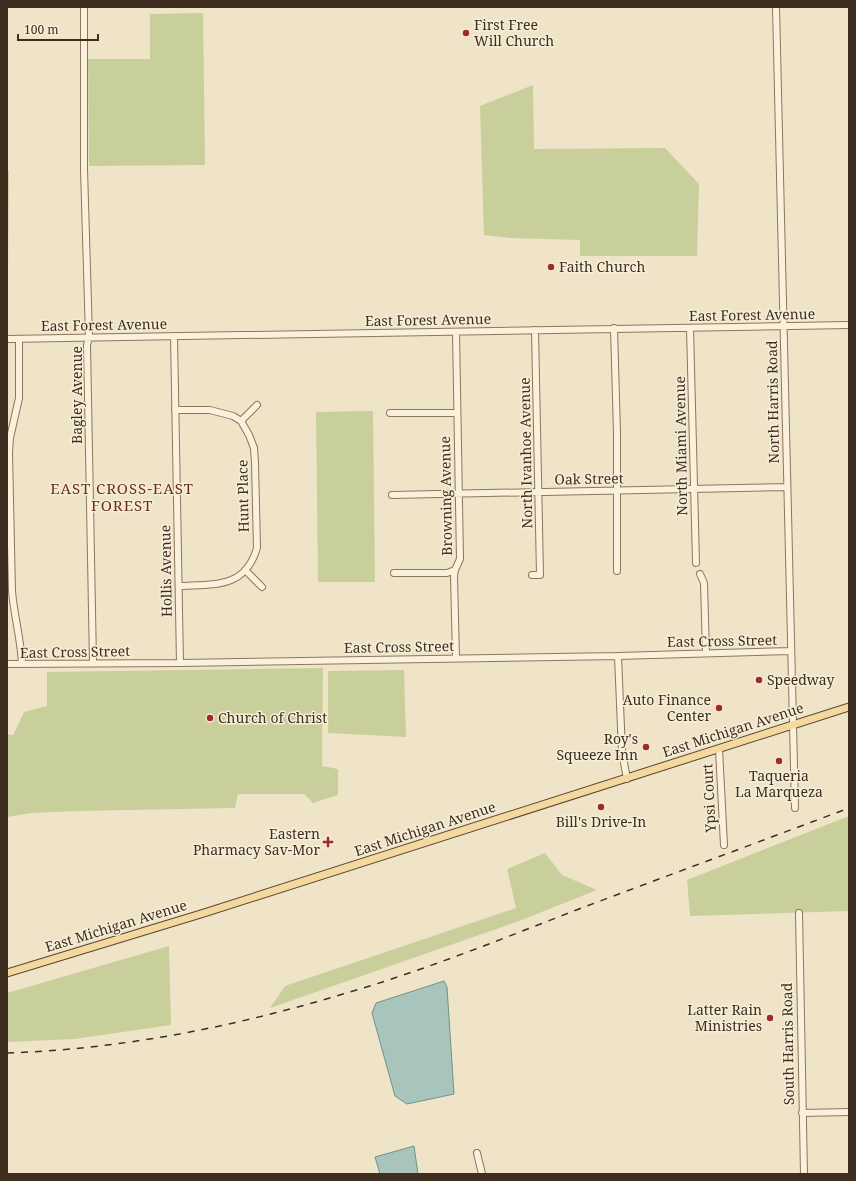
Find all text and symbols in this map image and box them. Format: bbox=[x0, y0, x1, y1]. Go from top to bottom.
place label: First Free Will Church bbox=[474, 15, 554, 50]
scale bar bbox=[18, 16, 98, 42]
text: 100 m bbox=[24, 21, 59, 38]
marker: First Free Will Church bbox=[461, 28, 471, 38]
place label: Faith Church bbox=[559, 257, 645, 276]
marker: Faith Church bbox=[546, 262, 556, 272]
street label: East Forest Avenue bbox=[689, 304, 815, 325]
street label: East Forest Avenue bbox=[365, 309, 491, 330]
street label: East Forest Avenue bbox=[41, 314, 167, 335]
street label: North Harris Road bbox=[762, 340, 783, 464]
street label: Bagley Avenue bbox=[67, 346, 86, 444]
street label: North Miami Avenue bbox=[670, 376, 691, 516]
street label: North Ivanhoe Avenue bbox=[515, 377, 536, 529]
street label: Browning Avenue bbox=[435, 436, 456, 556]
street label: Hunt Place bbox=[232, 460, 253, 532]
street label: Oak Street bbox=[554, 468, 624, 489]
district label: EAST CROSS-EAST FOREST bbox=[50, 478, 194, 515]
street label: Hollis Avenue bbox=[155, 525, 176, 617]
street label: East Cross Street bbox=[667, 630, 777, 651]
street label: East Cross Street bbox=[344, 636, 454, 657]
street label: East Cross Street bbox=[20, 641, 130, 662]
place label: Speedway bbox=[767, 670, 834, 689]
marker: Speedway bbox=[754, 675, 764, 685]
place label: Auto Finance Center bbox=[623, 690, 711, 725]
street label: East Michigan Avenue bbox=[660, 698, 806, 761]
marker: Auto Finance Center bbox=[714, 703, 724, 713]
place label: Church of Christ bbox=[218, 708, 327, 727]
marker: Church of Christ bbox=[205, 713, 215, 723]
place label: Roy's Squeeze Inn bbox=[556, 729, 638, 764]
marker: Roy's Squeeze Inn bbox=[641, 742, 651, 752]
marker: Taqueria La Marqueza bbox=[774, 756, 784, 766]
street label: Ypsi Court bbox=[697, 763, 720, 834]
place label: Taqueria La Marqueza bbox=[735, 766, 823, 801]
street label: East Michigan Avenue bbox=[352, 797, 498, 860]
marker: Bill's Drive-In bbox=[596, 802, 606, 812]
place label: Bill's Drive-In bbox=[556, 812, 646, 831]
place label: Eastern Pharmacy Sav-Mor bbox=[193, 824, 320, 859]
marker: Eastern Pharmacy Sav-Mor bbox=[323, 837, 333, 847]
street label: East Michigan Avenue bbox=[43, 895, 189, 956]
street label: South Harris Road bbox=[777, 982, 798, 1105]
place label: Latter Rain Ministries bbox=[687, 1000, 762, 1035]
marker: Latter Rain Ministries bbox=[765, 1013, 775, 1023]

